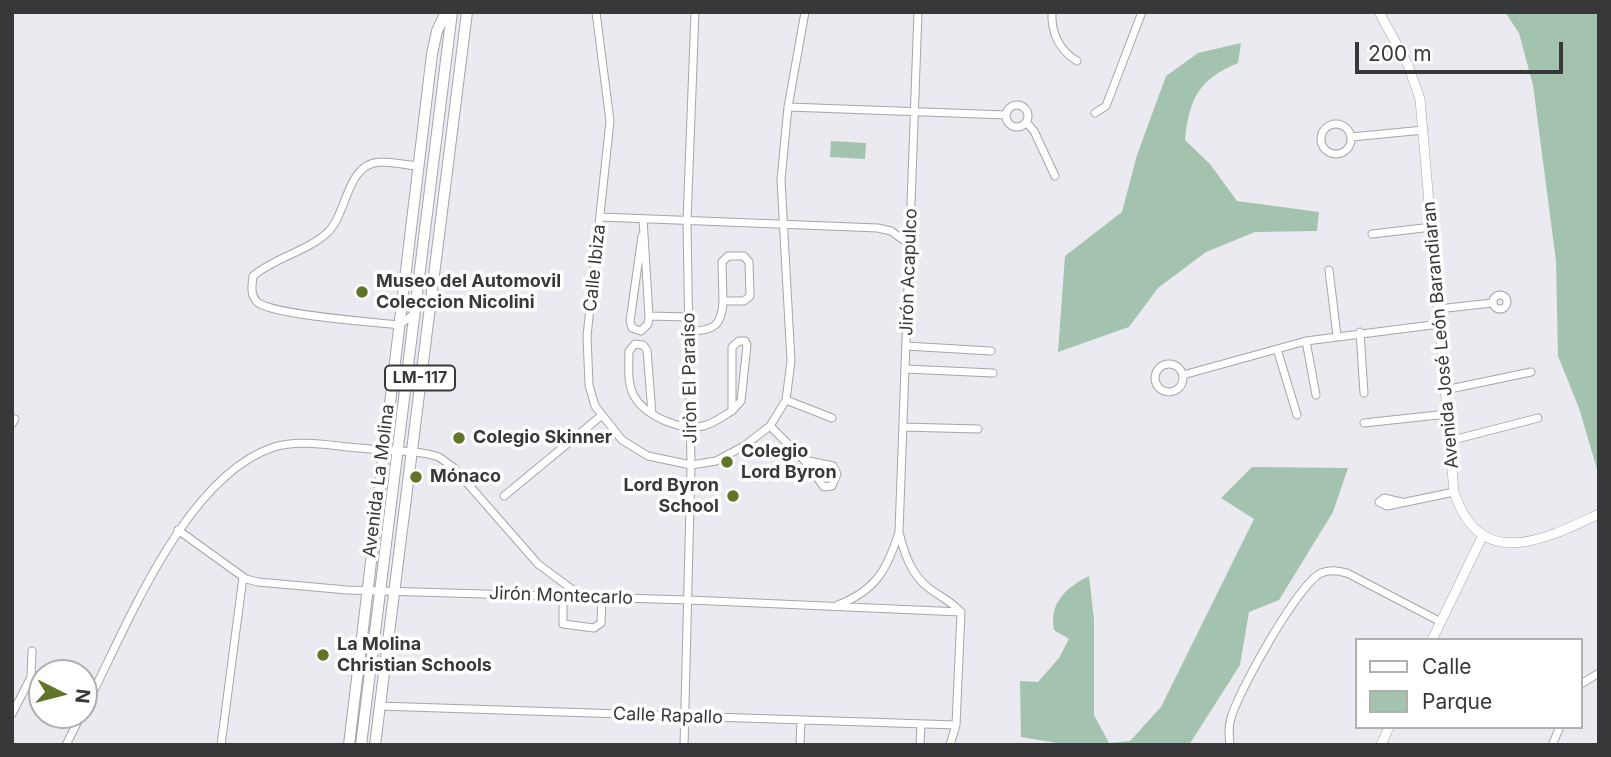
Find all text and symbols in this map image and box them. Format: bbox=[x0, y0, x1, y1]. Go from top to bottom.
scale bar bbox=[1359, 28, 1567, 72]
text: 200 m bbox=[1368, 41, 1432, 66]
street label: Avenida José León Barandiaran bbox=[1419, 200, 1463, 470]
street label: Jirón Acapulco bbox=[896, 208, 922, 336]
street label: Calle Ibiza bbox=[580, 223, 610, 313]
place label: Museo del Automovil Coleccion Nicolini bbox=[376, 271, 561, 314]
marker: Museo del Automovil Coleccion Nicolini bbox=[354, 284, 370, 300]
street label: Jiròn El Paraíso bbox=[678, 312, 702, 444]
road number: LM-117 bbox=[385, 366, 455, 390]
street label: Avenida La Molina bbox=[359, 403, 399, 559]
place label: Colegio Skinner bbox=[473, 427, 612, 449]
marker: Colegio Skinner bbox=[451, 430, 467, 446]
place label: Colegio Lord Byron bbox=[741, 441, 837, 484]
marker: Colegio Lord Byron bbox=[719, 454, 735, 470]
place label: Mónaco bbox=[430, 466, 501, 488]
marker: Mónaco bbox=[408, 469, 424, 485]
place label: Lord Byron School bbox=[623, 475, 719, 518]
marker: Lord Byron School bbox=[725, 488, 741, 504]
street label: Jirón Montecarlo bbox=[489, 583, 633, 609]
place label: La Molina Christian Schools bbox=[337, 634, 492, 676]
legend bbox=[1356, 638, 1583, 729]
marker: La Molina Christian Schools bbox=[315, 647, 331, 663]
text: Calle bbox=[1422, 654, 1472, 679]
north arrow bbox=[28, 659, 98, 729]
text: N bbox=[70, 688, 95, 704]
text: Parque bbox=[1422, 689, 1492, 714]
street label: Calle Rapallo bbox=[613, 703, 723, 729]

